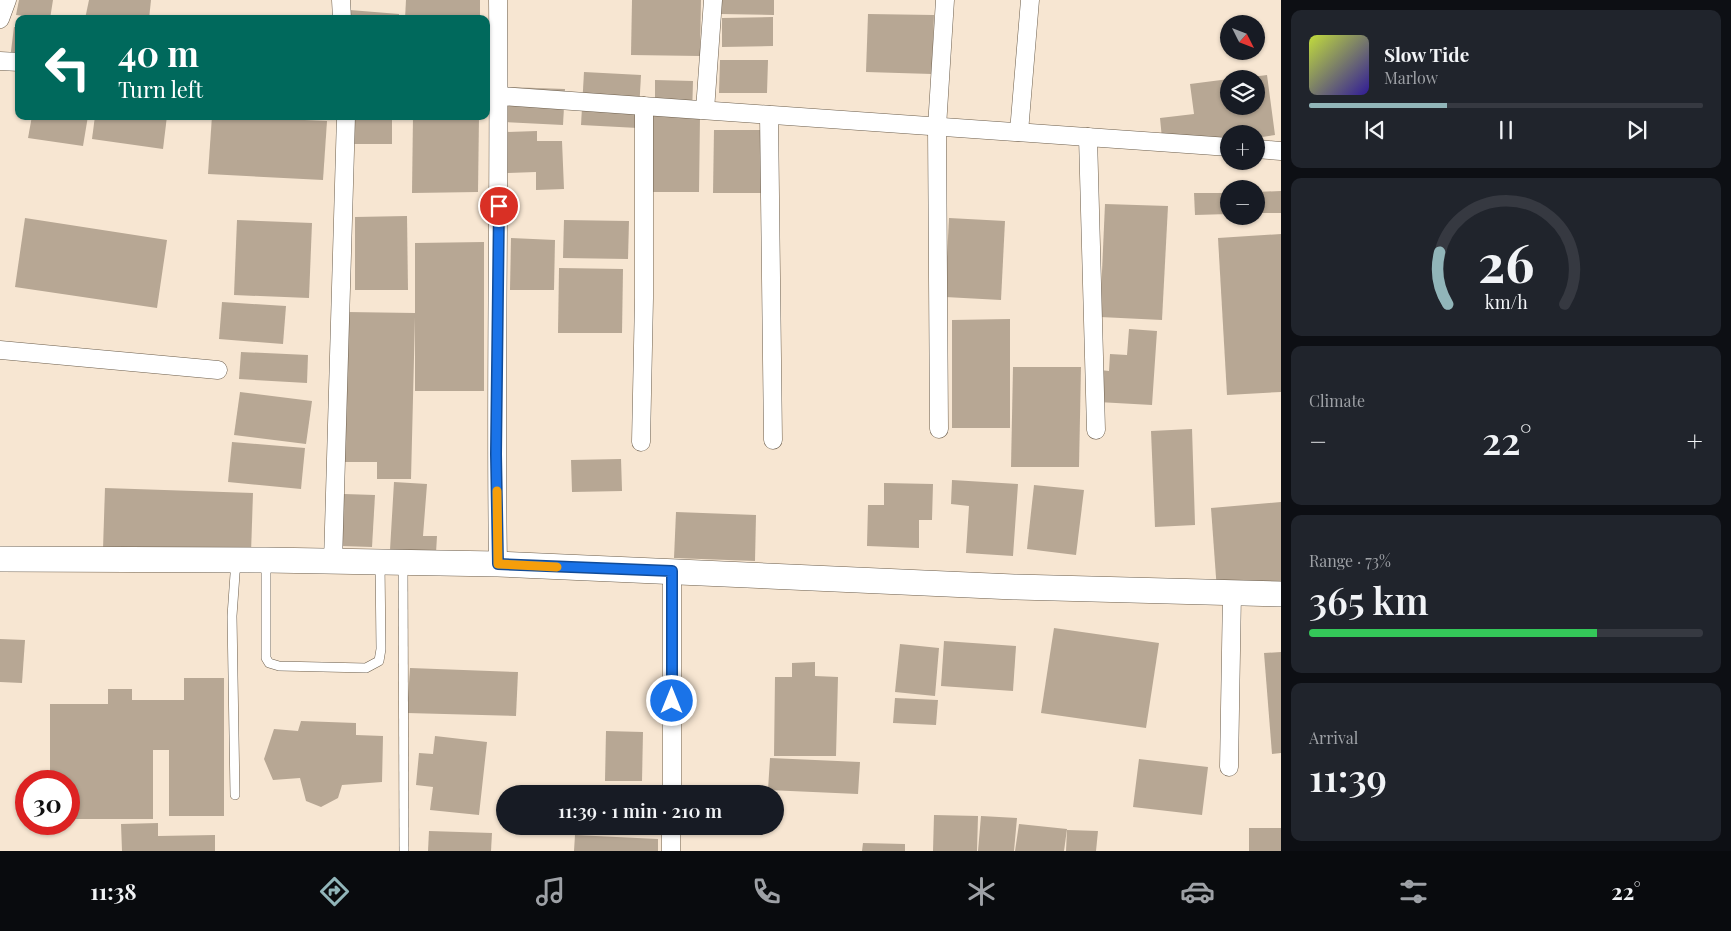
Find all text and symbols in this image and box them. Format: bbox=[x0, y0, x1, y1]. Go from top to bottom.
north arrow bbox=[1220, 15, 1265, 60]
map controls bbox=[1220, 15, 1265, 225]
text: 40 m bbox=[118, 29, 199, 76]
icon: left bbox=[35, 35, 100, 100]
text: Slow Tide bbox=[1384, 41, 1469, 67]
text: Marlow bbox=[1384, 67, 1438, 88]
button: layers bbox=[1220, 70, 1265, 115]
text: Turn left bbox=[118, 74, 203, 104]
icon: previous bbox=[1361, 116, 1389, 144]
icon: pause bbox=[1492, 116, 1520, 144]
icon: next bbox=[1623, 116, 1651, 144]
button: + bbox=[1220, 125, 1265, 170]
button: − bbox=[1220, 180, 1265, 225]
pin bbox=[478, 185, 520, 227]
icon: arrive bbox=[485, 192, 513, 220]
text: 26 bbox=[1478, 227, 1534, 296]
text: km/h bbox=[1485, 290, 1528, 313]
text: Climate bbox=[1309, 390, 1365, 411]
text: 22° bbox=[1482, 414, 1532, 465]
text: − bbox=[1309, 422, 1327, 459]
text: + bbox=[1687, 422, 1703, 459]
text: Range · 73% bbox=[1309, 550, 1391, 571]
text: 365 km bbox=[1309, 574, 1429, 625]
position arrow bbox=[645, 674, 697, 726]
text: Arrival bbox=[1309, 727, 1358, 748]
text: 11:39 bbox=[1309, 751, 1387, 802]
speed limit sign: 30 bbox=[15, 770, 80, 835]
text: 11:39 · 1 min · 210 m bbox=[558, 797, 722, 823]
icon: directions bbox=[317, 874, 352, 909]
icon: music bbox=[533, 874, 568, 909]
icon: phone bbox=[749, 874, 784, 909]
icon: climate bbox=[964, 874, 999, 909]
icon: car bbox=[1180, 874, 1215, 909]
icon: filters bbox=[1396, 874, 1431, 909]
text: 11:38 bbox=[90, 876, 137, 906]
text: 22° bbox=[1611, 876, 1641, 906]

